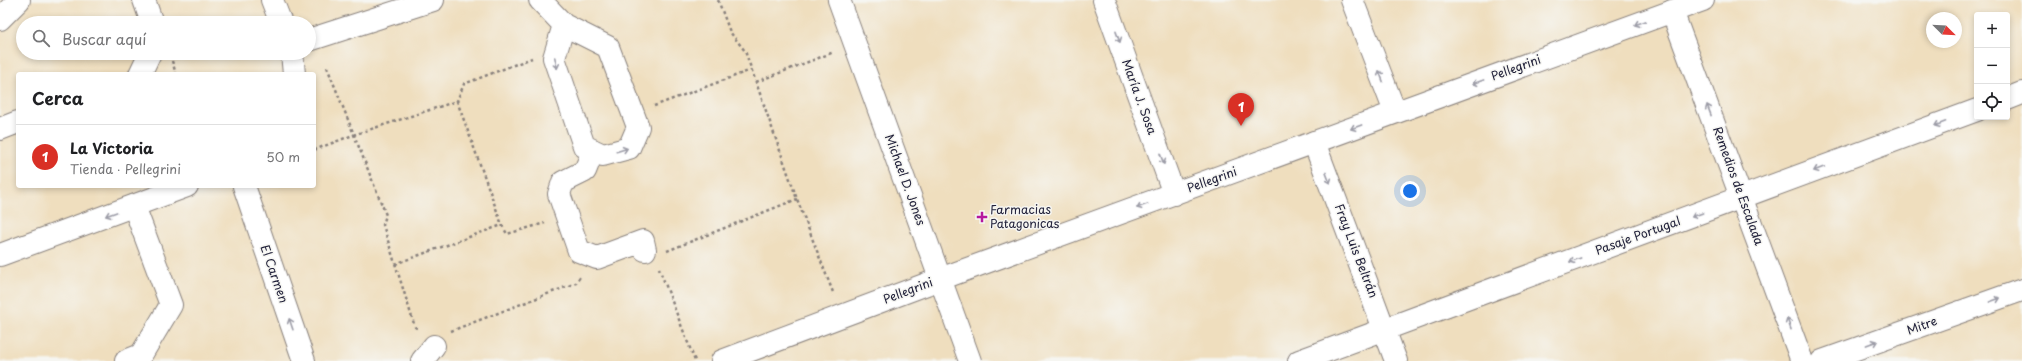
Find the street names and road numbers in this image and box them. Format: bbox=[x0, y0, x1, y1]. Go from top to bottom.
street label: Pellegrini bbox=[1488, 50, 1543, 84]
street label: María J. Sosa bbox=[1118, 56, 1162, 137]
street label: Remedios de Escalada bbox=[1709, 124, 1769, 248]
street label: Michael D. Jones bbox=[881, 132, 931, 228]
street label: Pellegrini bbox=[1184, 162, 1239, 196]
street label: Fray Luis Beltrán bbox=[1331, 201, 1383, 300]
street label: Pasaje Portugal bbox=[1592, 211, 1683, 259]
street label: El Carmen bbox=[257, 242, 293, 305]
street label: Pellegrini bbox=[880, 272, 935, 308]
street label: Mitre bbox=[1904, 311, 1939, 339]

